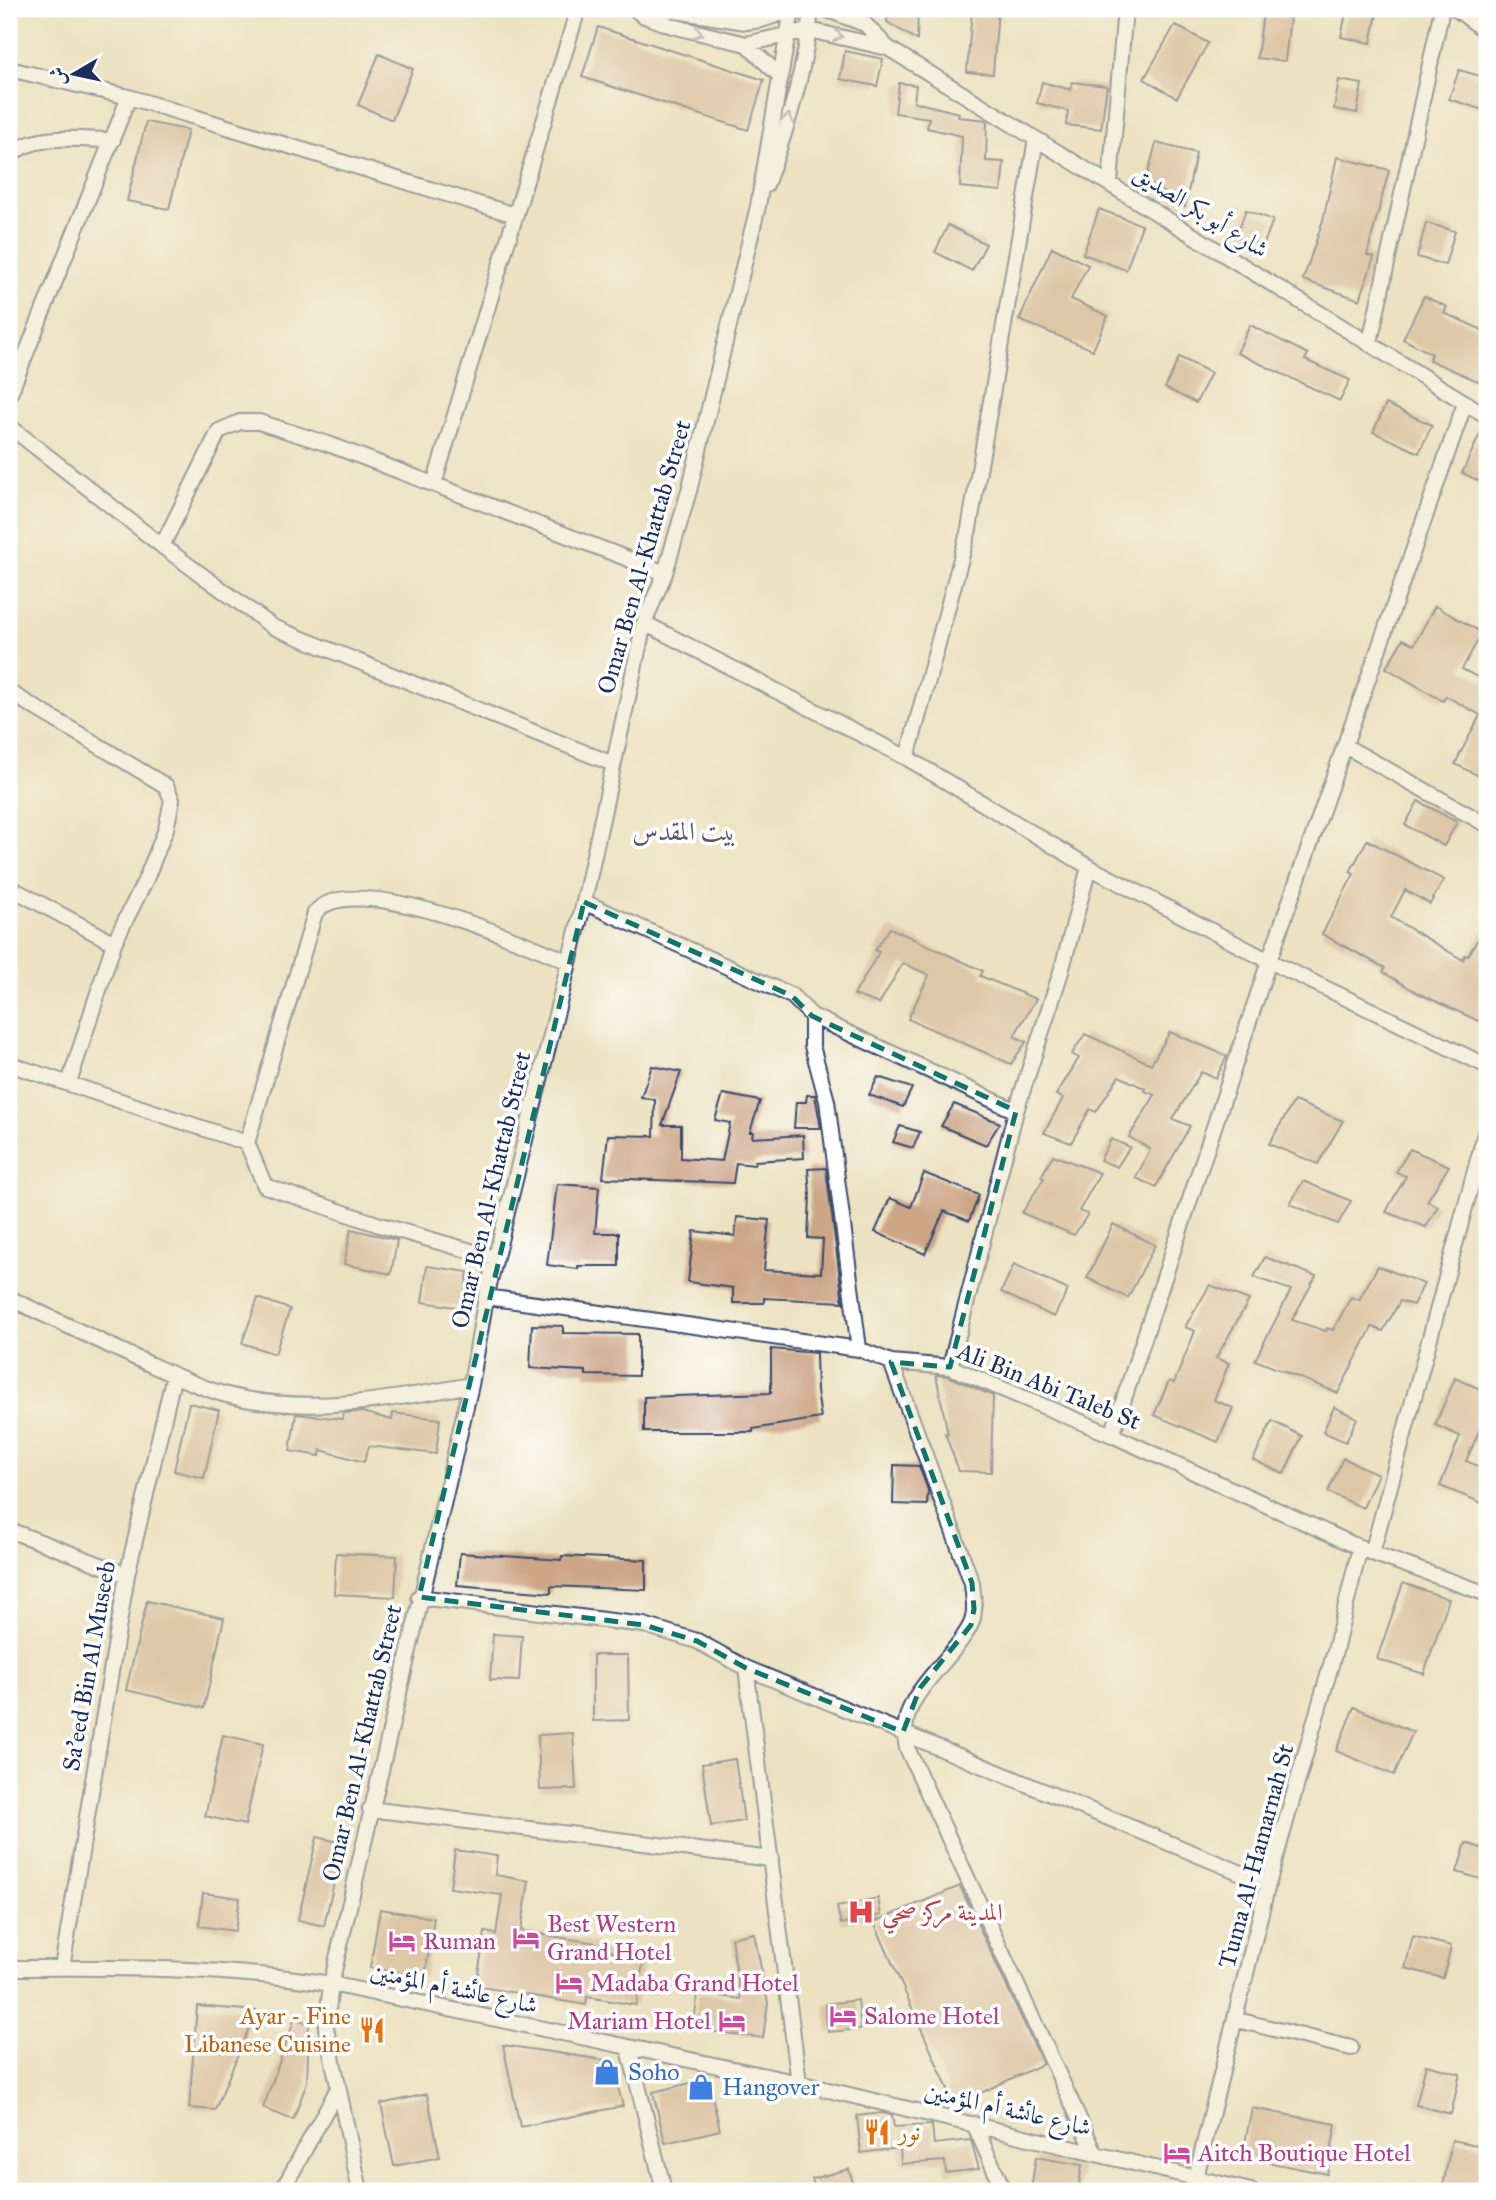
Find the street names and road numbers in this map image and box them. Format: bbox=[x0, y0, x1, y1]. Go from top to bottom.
street label: شارع أبو بكر الصديق bbox=[1125, 156, 1275, 269]
street label: Omar Ben Al-Khattab Street bbox=[591, 416, 698, 697]
street label: Omar Ben Al-Khattab Street bbox=[445, 1048, 538, 1331]
street label: Ali Bin Abi Taleb St bbox=[952, 1335, 1146, 1437]
street label: Sa'eed Bin Al Museeb bbox=[56, 1559, 122, 1773]
street label: Omar Ben Al-Khattab Street bbox=[316, 1601, 409, 1884]
street label: Tuma Al-Hamarnah St bbox=[1212, 1740, 1301, 1971]
street label: شارع عائشة أم المؤمنين bbox=[366, 1954, 541, 2026]
street label: شارع عائشة أم المؤمنين bbox=[920, 2073, 1095, 2149]

